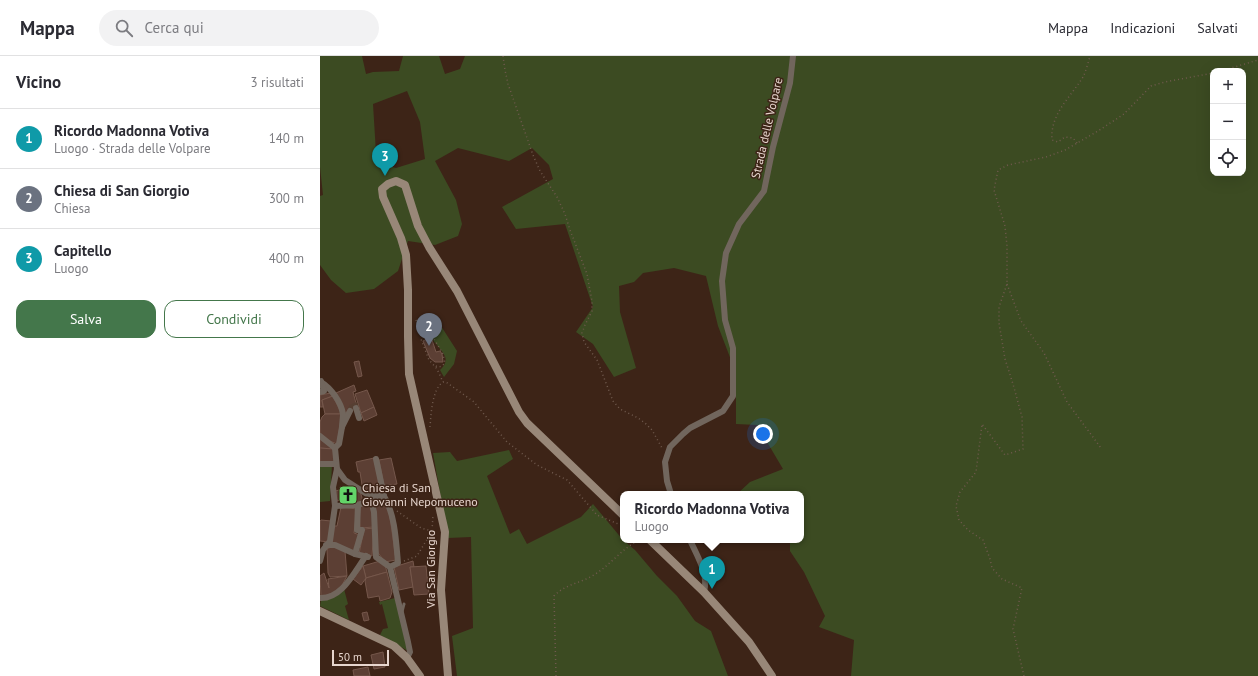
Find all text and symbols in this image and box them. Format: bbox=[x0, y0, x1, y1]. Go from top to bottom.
search box bbox=[99, 10, 379, 46]
text: Mappa bbox=[20, 16, 75, 40]
icon: search bbox=[113, 17, 135, 39]
text: Cerca qui bbox=[145, 18, 204, 37]
text: Mappa bbox=[1048, 19, 1088, 37]
text: Indicazioni bbox=[1110, 19, 1175, 37]
text: Salvati bbox=[1197, 19, 1238, 37]
map controls bbox=[1210, 68, 1246, 176]
button: + bbox=[1210, 68, 1246, 104]
text: Vicino bbox=[16, 71, 61, 93]
text: 3 risultati bbox=[251, 74, 304, 91]
street label: Strada delle Volpare bbox=[748, 76, 785, 180]
button: − bbox=[1210, 104, 1246, 140]
text: Ricordo Madonna Votiva bbox=[54, 121, 209, 140]
text: 1 bbox=[25, 130, 33, 147]
text: 140 m bbox=[269, 130, 304, 147]
text: Luogo · Strada delle Volpare bbox=[54, 140, 211, 157]
button: locate bbox=[1210, 140, 1246, 176]
pin: 3 bbox=[372, 143, 398, 176]
text: Chiesa di San Giorgio bbox=[54, 181, 189, 200]
text: 2 bbox=[25, 190, 33, 207]
text: 300 m bbox=[269, 190, 304, 207]
text: Chiesa bbox=[54, 200, 91, 217]
text: Capitello bbox=[54, 241, 111, 260]
text: 3 bbox=[25, 250, 33, 267]
text: 400 m bbox=[269, 250, 304, 267]
text: Luogo bbox=[54, 260, 88, 277]
button: Salva bbox=[16, 300, 156, 338]
button: Condividi bbox=[164, 300, 304, 338]
pin: 2 bbox=[416, 313, 442, 346]
your location bbox=[753, 424, 773, 444]
place label: Chiesa di San Giovanni Nepomuceno bbox=[362, 480, 478, 509]
church icon: Chiesa di San Giovanni Nepomuceno bbox=[337, 484, 359, 506]
popup bbox=[620, 491, 804, 543]
text: Ricordo Madonna Votiva bbox=[634, 499, 790, 518]
text: Luogo bbox=[634, 518, 669, 535]
street label: Via San Giorgio bbox=[423, 530, 438, 609]
pin: 1 bbox=[699, 556, 725, 589]
scale bar bbox=[332, 648, 389, 667]
text: 50 m bbox=[338, 650, 362, 664]

